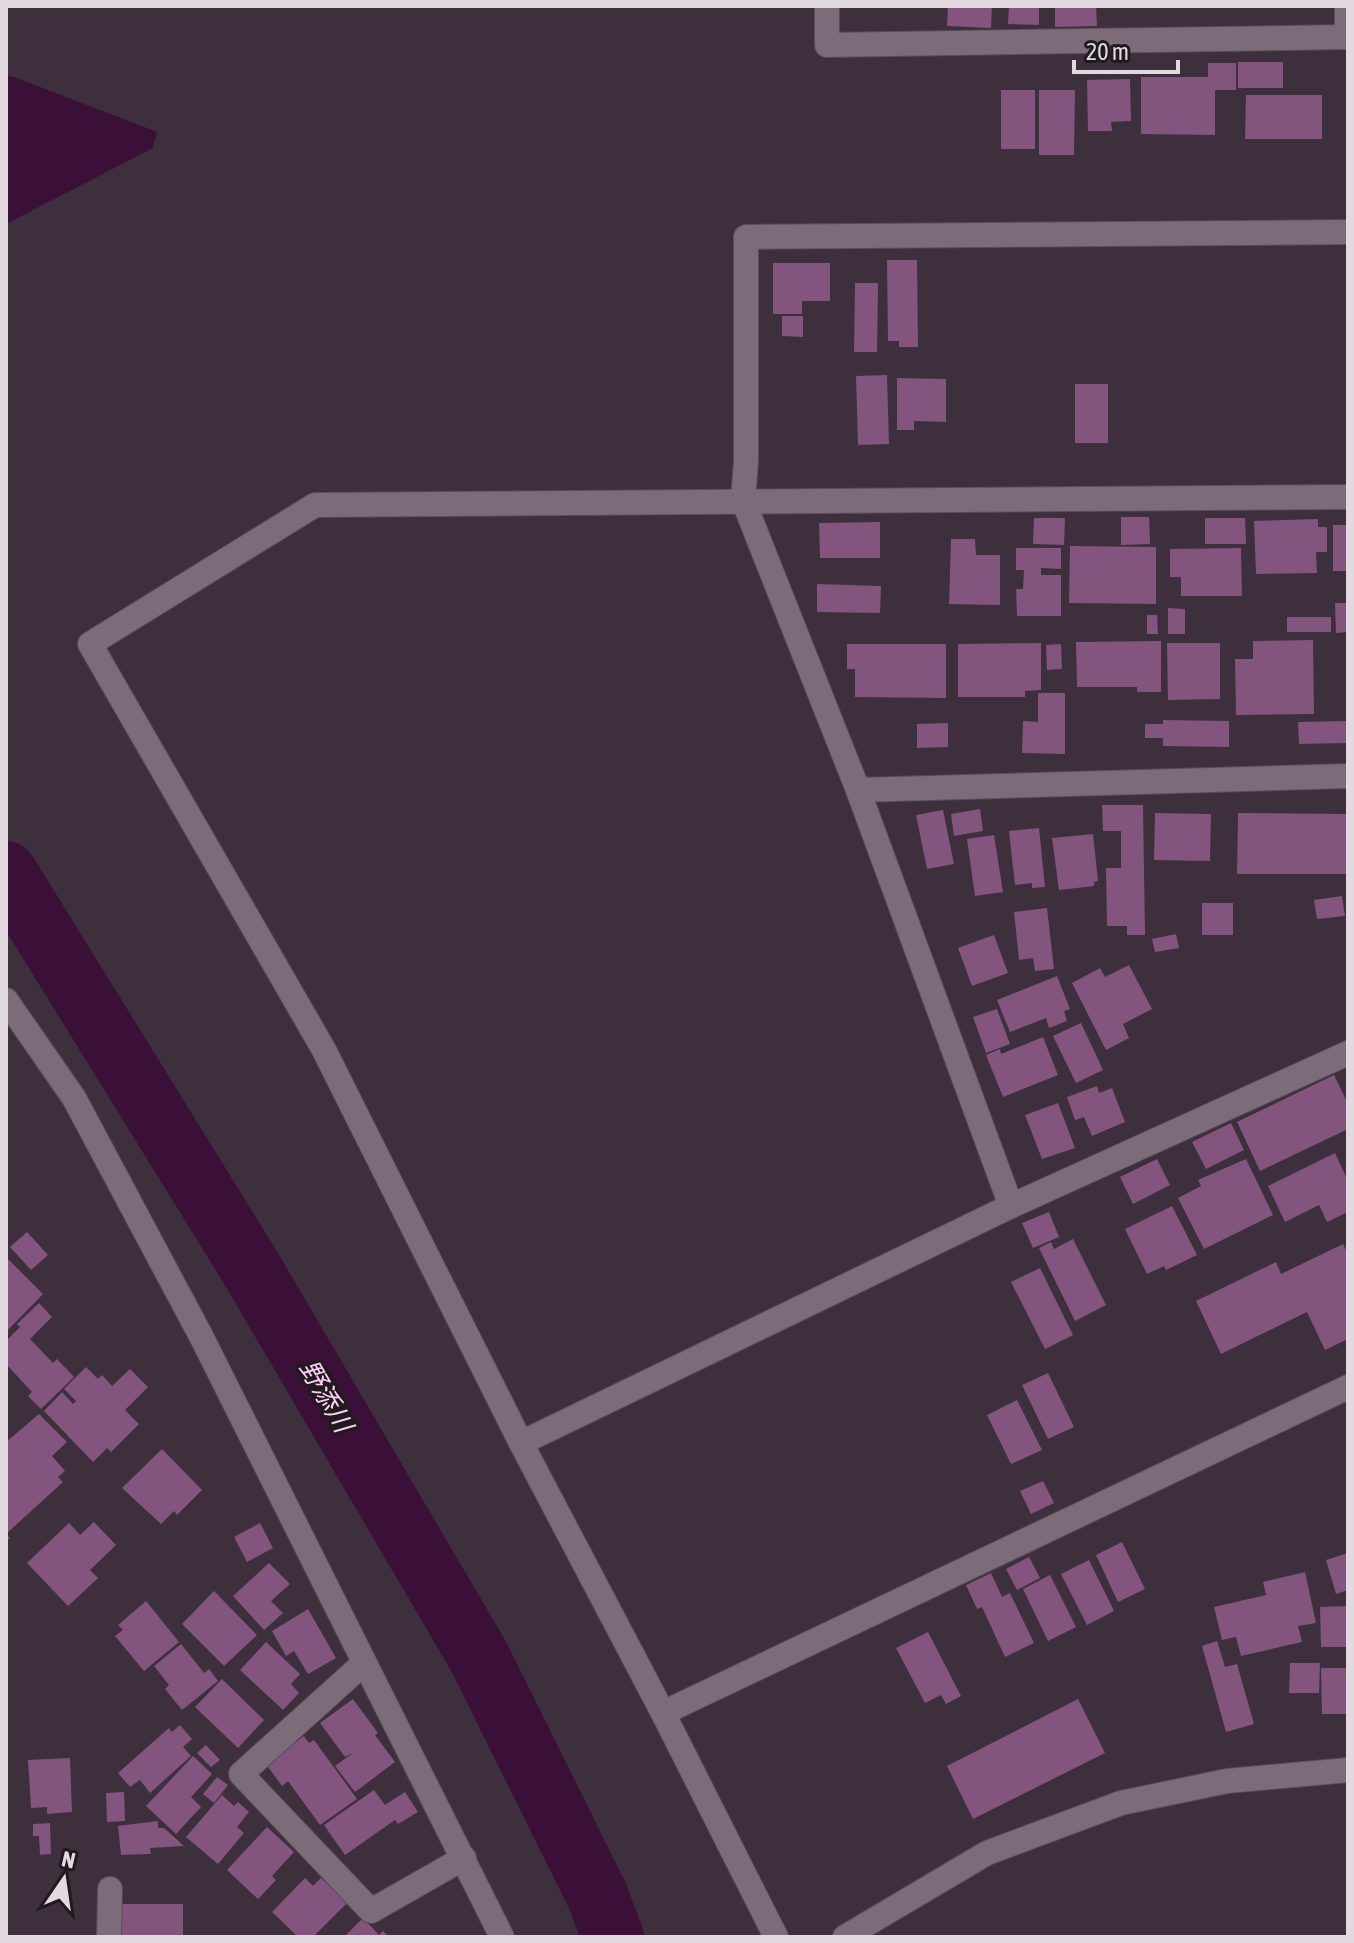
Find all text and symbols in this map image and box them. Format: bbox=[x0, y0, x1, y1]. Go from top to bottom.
scale bar bbox=[1074, 24, 1178, 74]
text: 20 m bbox=[1086, 38, 1129, 65]
water label: 野添川 bbox=[294, 1355, 360, 1440]
north arrow bbox=[24, 1839, 104, 1919]
text: N bbox=[59, 1845, 78, 1874]

